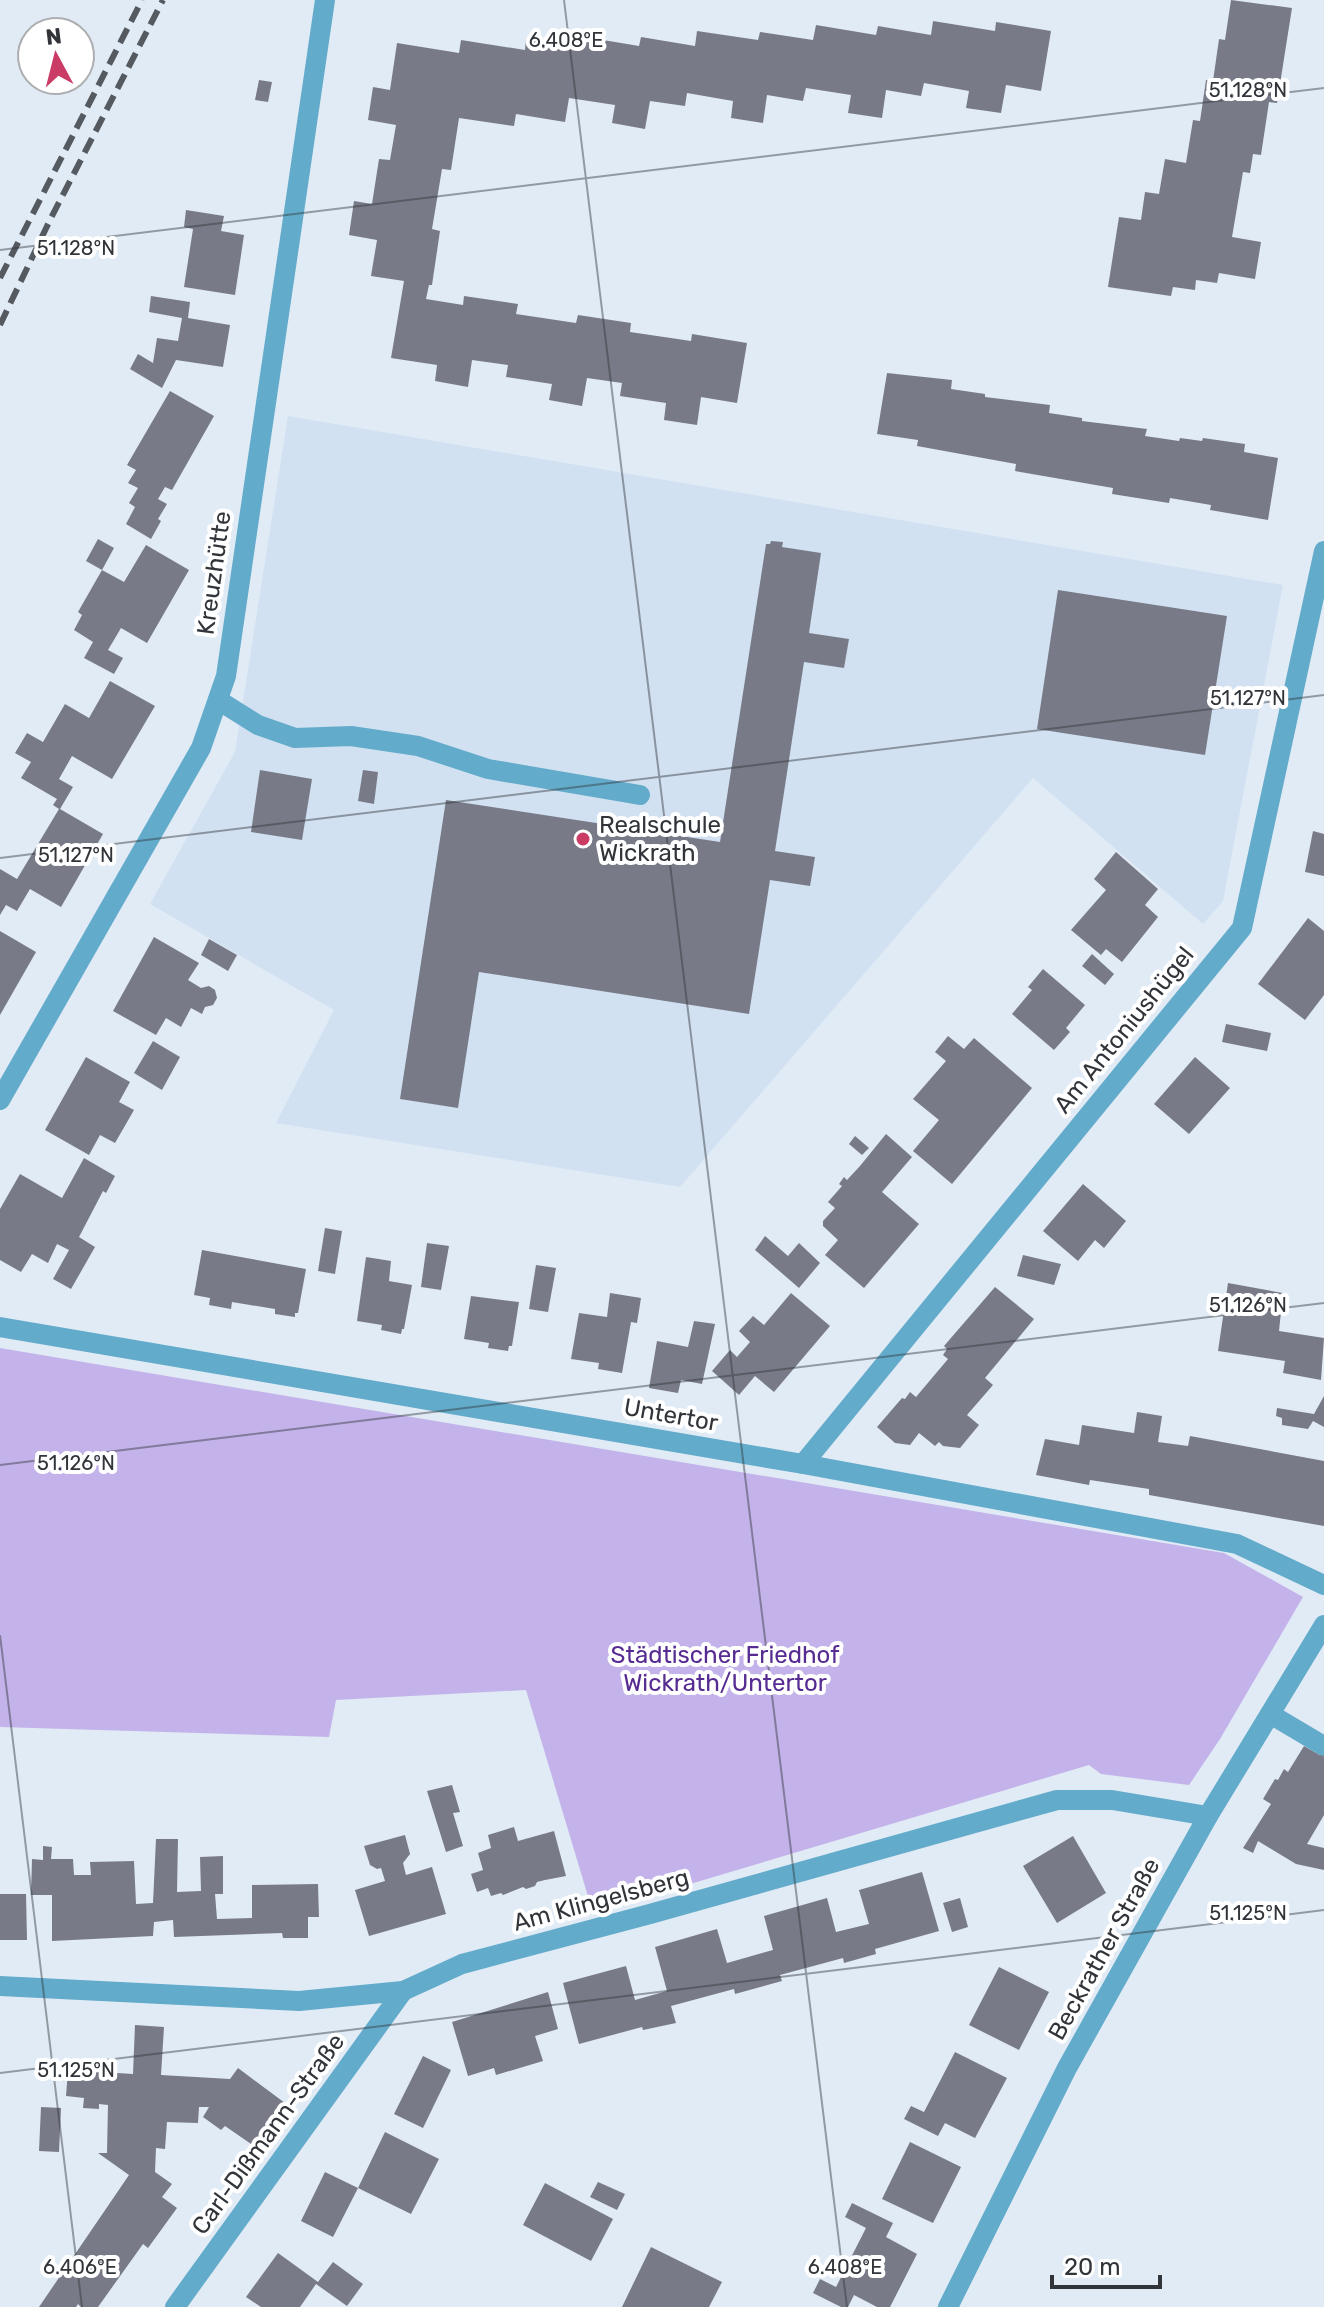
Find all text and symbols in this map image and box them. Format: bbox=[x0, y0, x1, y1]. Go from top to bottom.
north arrow bbox=[16, 16, 96, 96]
text: N bbox=[44, 22, 63, 51]
text: 6.408°E bbox=[529, 28, 603, 52]
text: 51.128°N bbox=[1209, 78, 1287, 102]
text: 51.128°N bbox=[37, 236, 115, 260]
street label: Kreuzhütte bbox=[191, 509, 237, 637]
text: 51.127°N bbox=[1210, 686, 1286, 710]
place label: Realschule Wickrath bbox=[599, 811, 721, 867]
marker: Realschule Wickrath bbox=[574, 830, 592, 848]
text: 51.127°N bbox=[38, 843, 114, 867]
street label: Am Antoniushügel bbox=[1048, 941, 1200, 1119]
text: 51.126°N bbox=[1209, 1293, 1287, 1317]
street label: Untertor bbox=[622, 1393, 720, 1437]
text: 51.126°N bbox=[37, 1451, 115, 1475]
park label: Städtischer Friedhof Wickrath/Untertor bbox=[611, 1641, 840, 1697]
street label: Beckrather Straße bbox=[1043, 1853, 1165, 2045]
street label: Am Klingelsberg bbox=[510, 1863, 692, 1937]
text: 51.125°N bbox=[1209, 1901, 1287, 1925]
street label: Carl-Dißmann-Straße bbox=[186, 2028, 350, 2240]
text: 51.125°N bbox=[37, 2058, 115, 2082]
scale bar bbox=[1052, 2239, 1160, 2289]
text: 20 m bbox=[1064, 2253, 1121, 2281]
text: 6.406°E bbox=[43, 2255, 117, 2279]
text: 6.408°E bbox=[808, 2255, 882, 2279]

